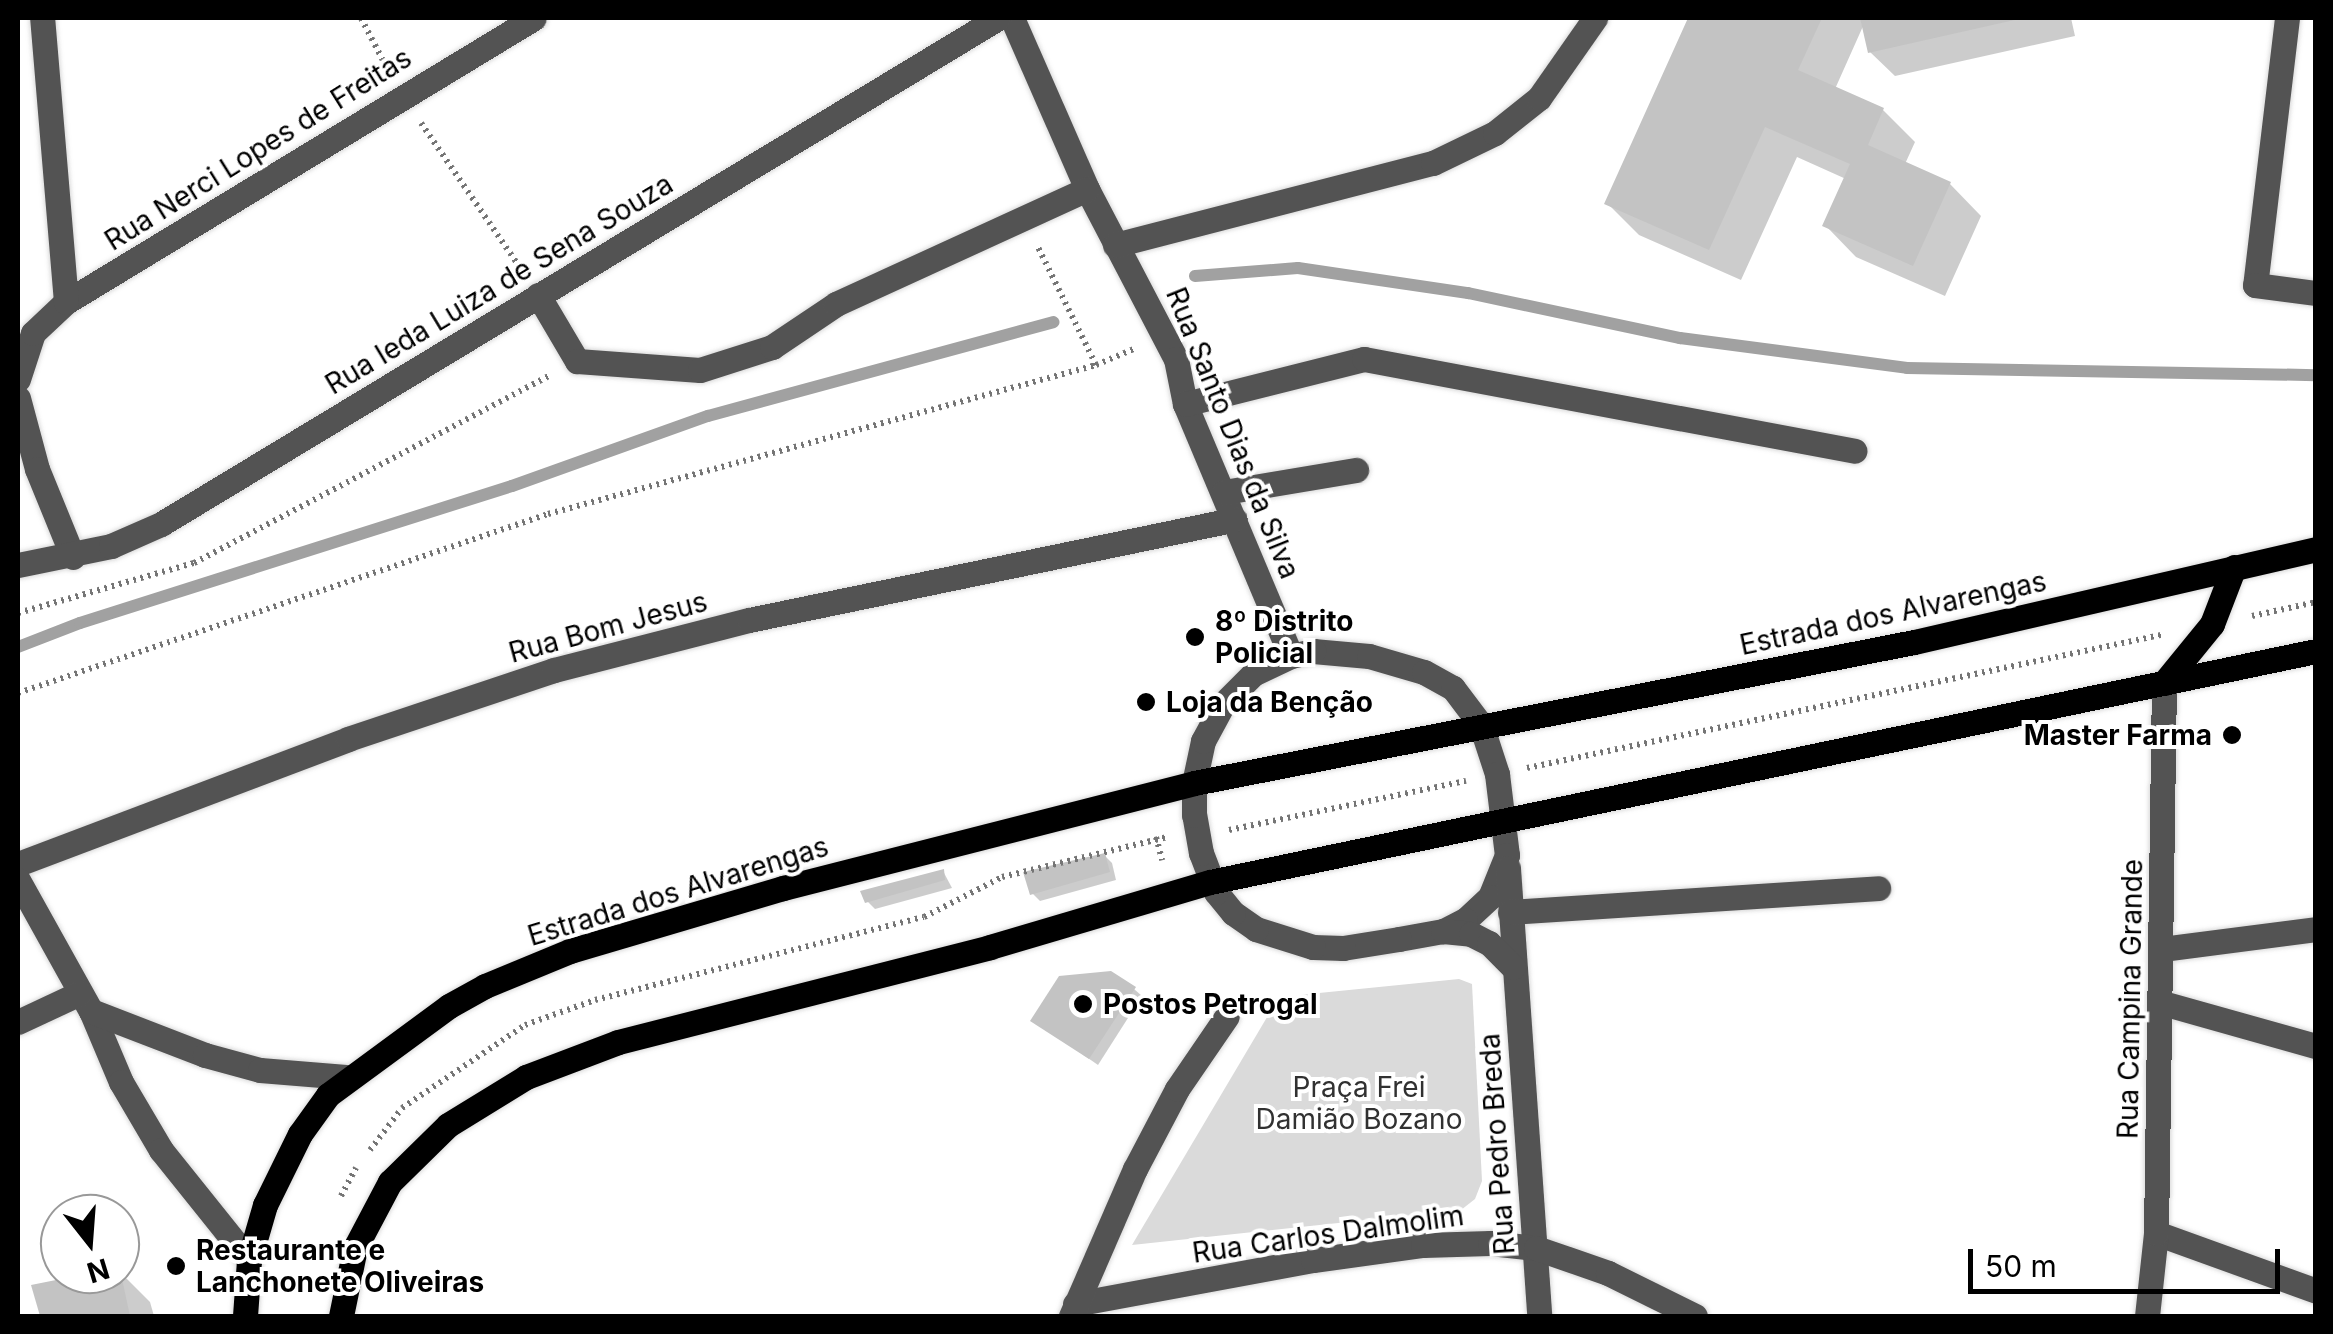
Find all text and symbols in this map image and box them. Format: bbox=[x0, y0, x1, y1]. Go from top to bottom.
street label: Rua Nerci Lopes de Freitas bbox=[99, 41, 417, 257]
street label: Rua Ieda Luiza de Sena Souza bbox=[319, 167, 679, 401]
street label: Rua Santo Dias da Silva bbox=[1159, 283, 1307, 583]
street label: Estrada dos Alvarengas bbox=[1737, 564, 2049, 662]
street label: Rua Bom Jesus bbox=[505, 584, 711, 670]
place label: 8º Distrito Policial bbox=[1215, 604, 1353, 670]
marker: 8º Distrito Policial bbox=[1184, 626, 1206, 648]
place label: Loja da Benção bbox=[1166, 685, 1373, 719]
marker: Loja da Benção bbox=[1135, 691, 1157, 713]
place label: Master Farma bbox=[2024, 718, 2212, 752]
marker: Master Farma bbox=[2221, 724, 2243, 746]
street label: Estrada dos Alvarengas bbox=[524, 829, 832, 953]
street label: Rua Campina Grande bbox=[2111, 859, 2149, 1139]
place label: Postos Petrogal bbox=[1103, 987, 1317, 1021]
marker: Postos Petrogal bbox=[1072, 993, 1094, 1015]
street label: Rua Pedro Breda bbox=[1473, 1032, 1521, 1256]
park label: Praça Frei Damião Bozano bbox=[1256, 1070, 1462, 1136]
north arrow bbox=[40, 1194, 140, 1294]
street label: Rua Carlos Dalmolim bbox=[1190, 1198, 1466, 1270]
scale bar bbox=[1973, 1229, 2286, 1291]
place label: Restaurante e Lanchonete Oliveiras bbox=[196, 1233, 484, 1299]
text: 50 m bbox=[1985, 1248, 2057, 1284]
text: N bbox=[83, 1251, 113, 1290]
marker: Restaurante e Lanchonete Oliveiras bbox=[165, 1255, 187, 1277]

